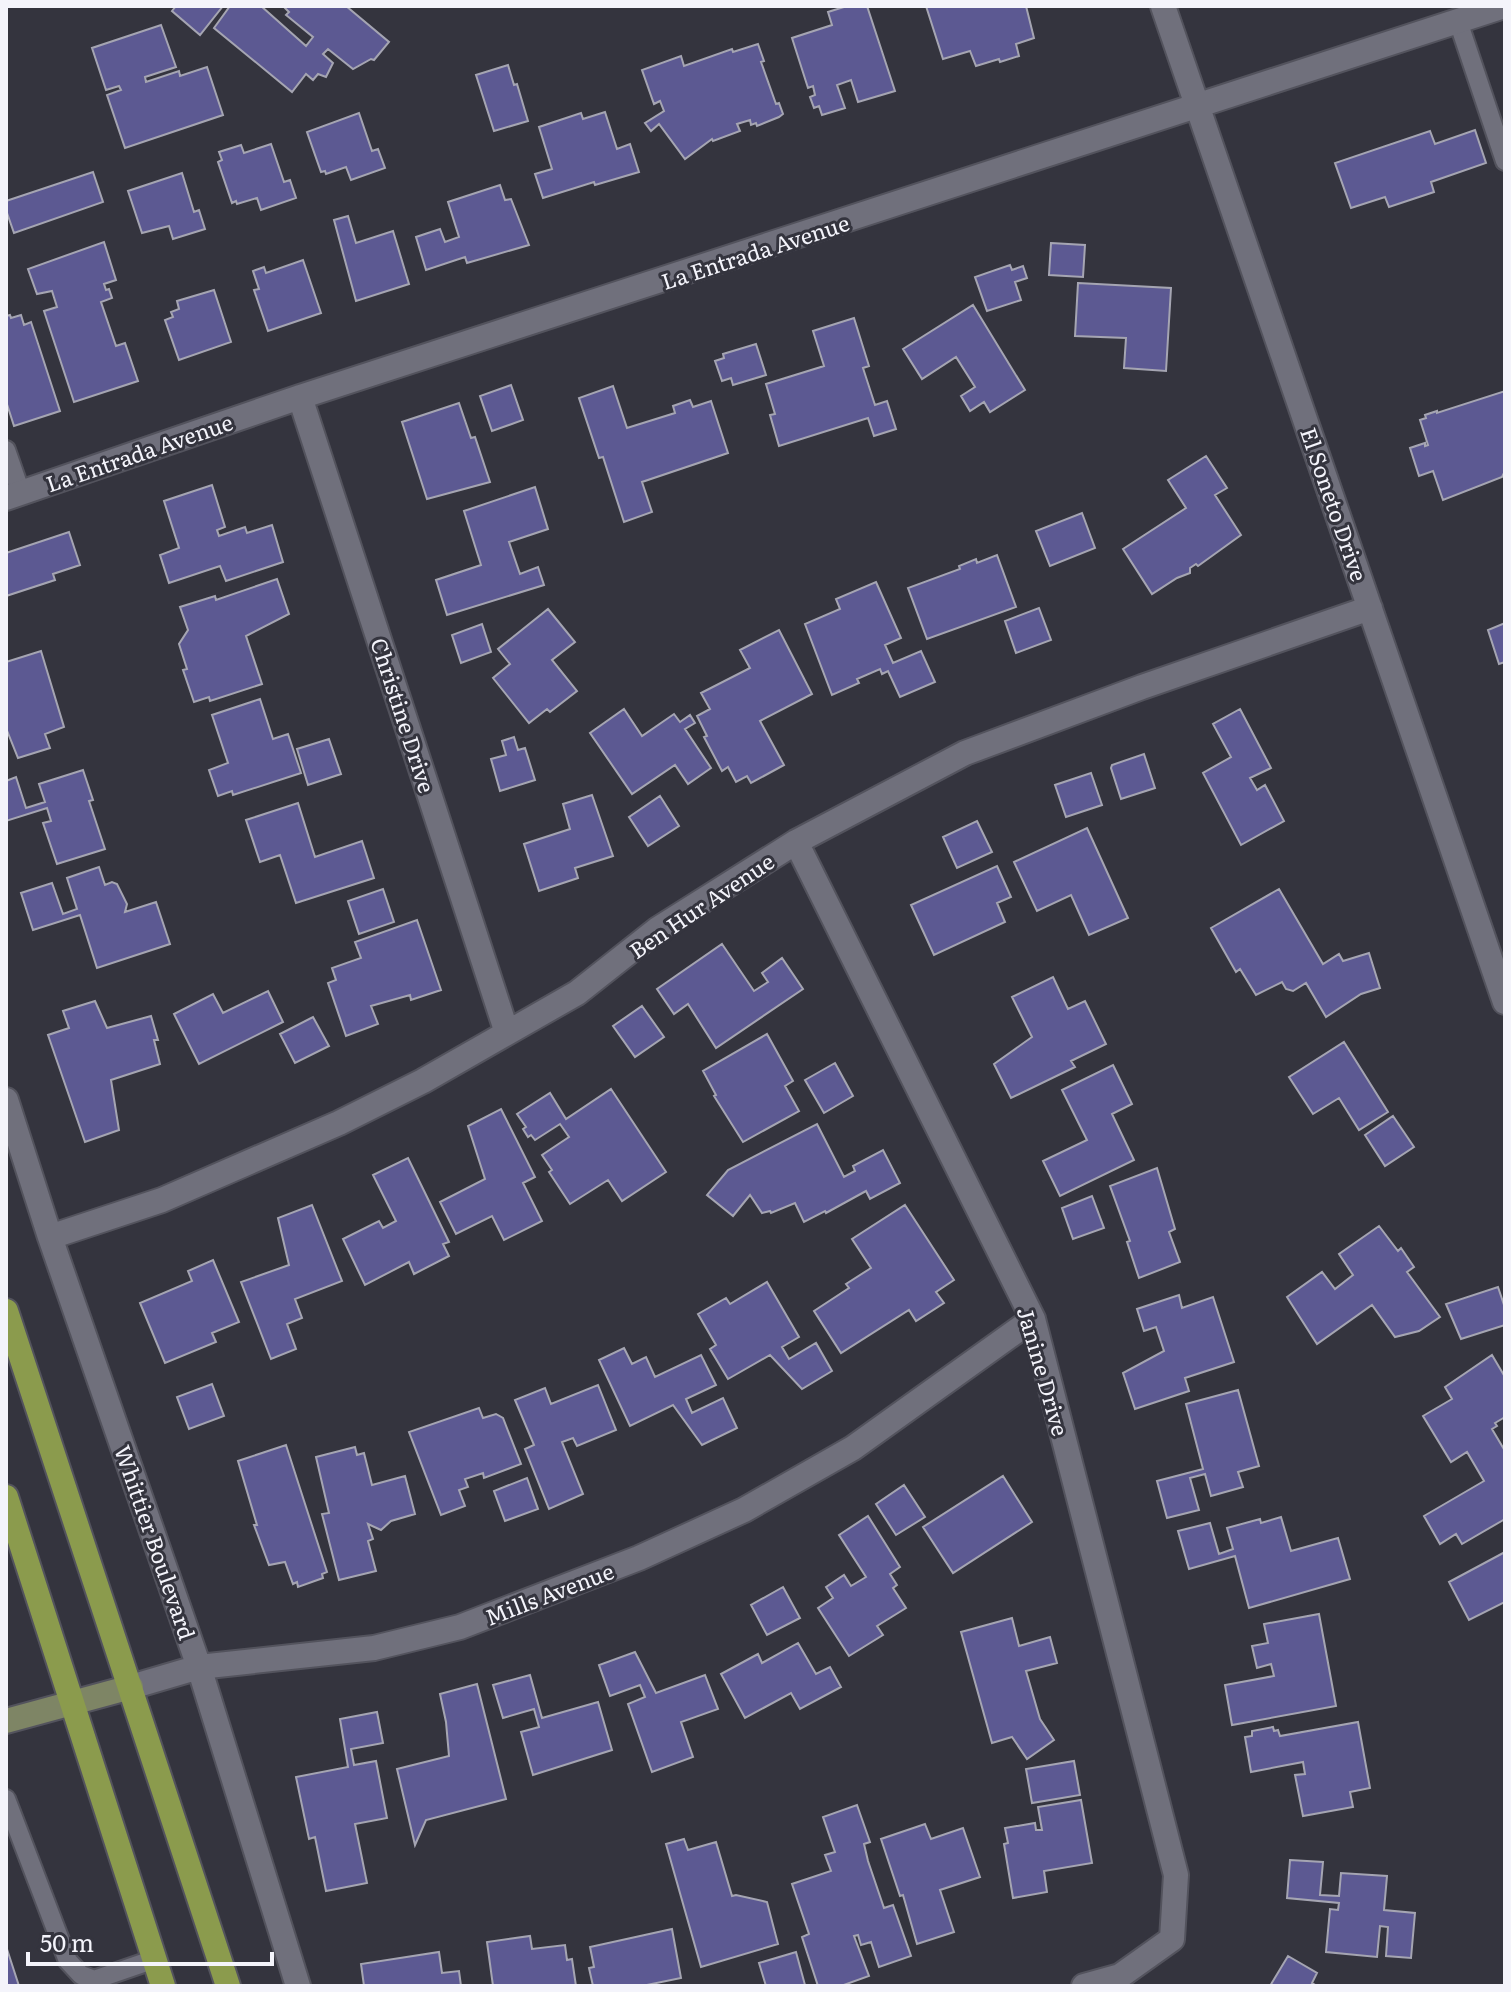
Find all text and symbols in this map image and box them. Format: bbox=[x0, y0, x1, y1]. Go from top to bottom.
street label: La Entrada Avenue bbox=[657, 205, 853, 297]
street label: La Entrada Avenue bbox=[41, 405, 237, 499]
street label: El Soneto Drive bbox=[1293, 423, 1377, 585]
street label: Christine Drive bbox=[363, 633, 445, 797]
street label: Ben Hur Avenue bbox=[622, 844, 780, 966]
street label: Janine Drive bbox=[1010, 1303, 1078, 1439]
street label: Whittier Boulevard bbox=[107, 1440, 205, 1644]
street label: Mills Avenue bbox=[480, 1553, 618, 1633]
scale bar bbox=[28, 1916, 272, 1966]
text: 50 m bbox=[40, 1924, 94, 1959]

